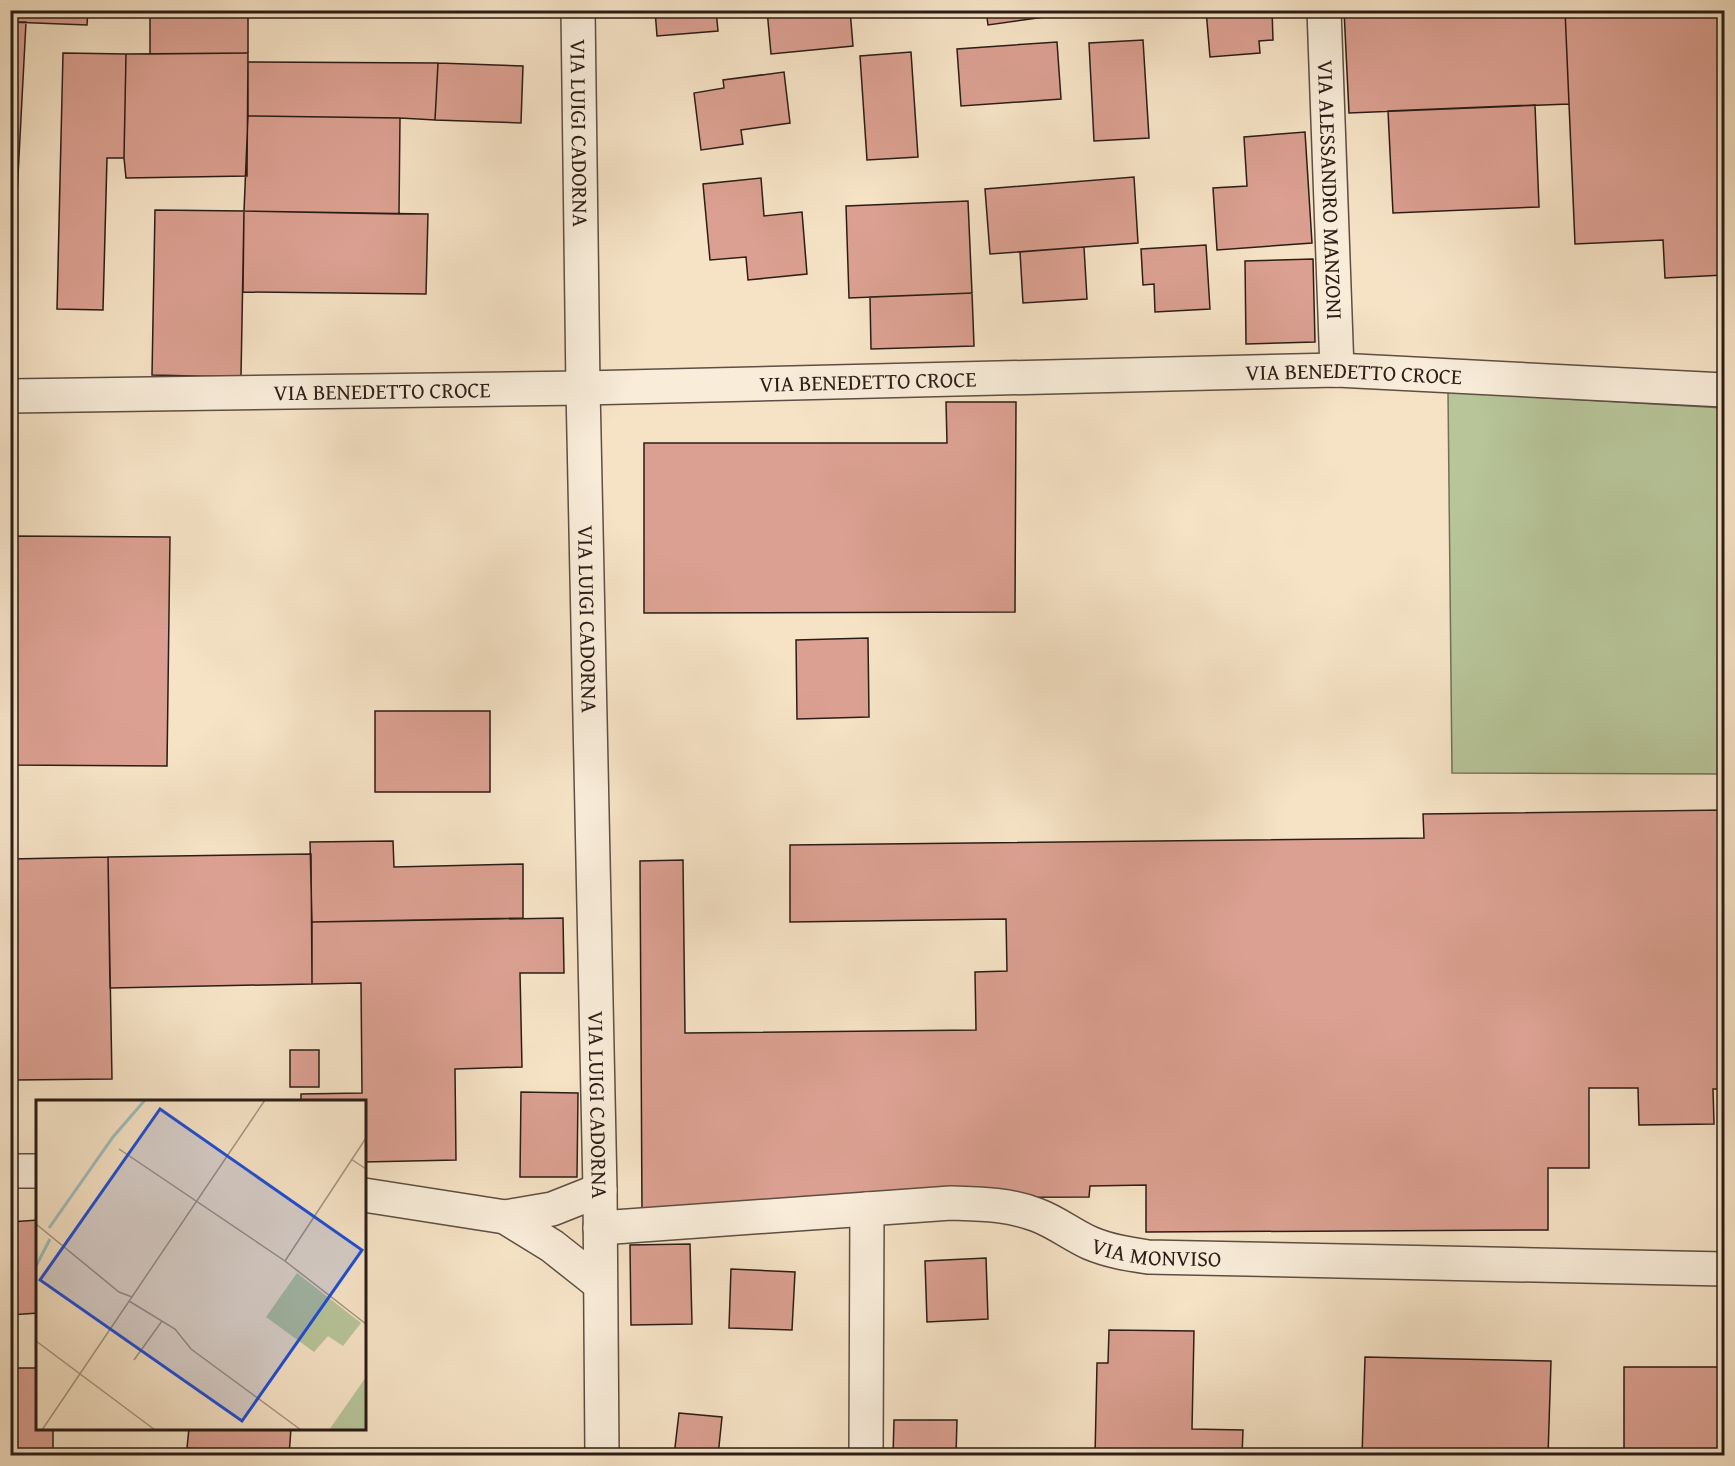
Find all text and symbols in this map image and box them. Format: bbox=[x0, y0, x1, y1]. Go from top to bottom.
street label: VIA LUIGI CADORNA bbox=[562, 39, 597, 228]
street label: VIA ALESSANDRO MANZONI bbox=[1310, 59, 1351, 320]
street label: VIA BENEDETTO CROCE bbox=[1245, 354, 1463, 392]
street label: VIA BENEDETTO CROCE bbox=[759, 363, 977, 400]
street label: VIA BENEDETTO CROCE bbox=[273, 373, 491, 408]
street label: VIA LUIGI CADORNA bbox=[570, 525, 606, 714]
street label: VIA LUIGI CADORNA bbox=[580, 1011, 616, 1199]
inset map bbox=[36, 1100, 366, 1430]
street label: VIA MONVISO bbox=[1087, 1229, 1222, 1275]

